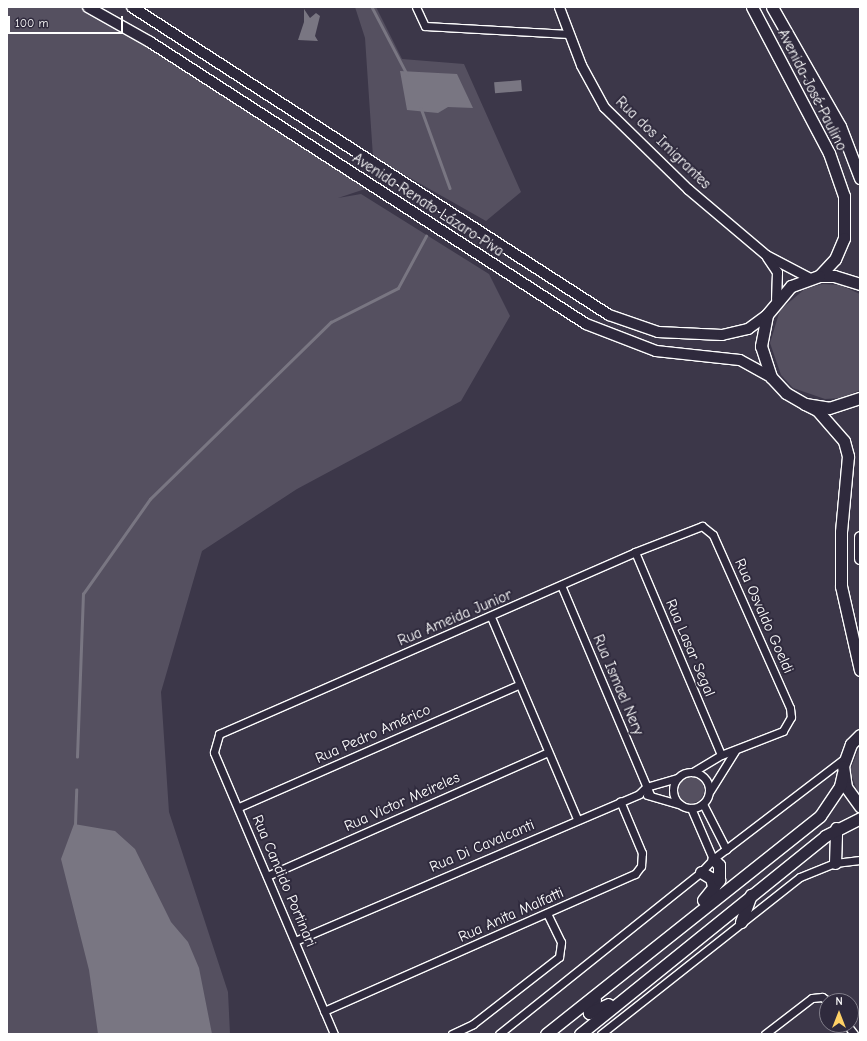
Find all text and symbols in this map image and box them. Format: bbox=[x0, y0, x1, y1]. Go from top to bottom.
scale bar bbox=[10, 8, 125, 34]
text: 100 m bbox=[15, 16, 48, 30]
street label: Avenida José Paulino bbox=[774, 26, 850, 154]
street label: Rua dos Imigrantes bbox=[612, 93, 714, 193]
street label: Avenida Renato Lázaro Piva bbox=[349, 149, 507, 261]
street label: Rua Osvaldo Goeldi bbox=[731, 556, 797, 676]
street label: Rua Ameida Junior bbox=[395, 586, 515, 650]
street label: Rua Lasar Segal bbox=[661, 597, 719, 699]
street label: Rua Ismael Nery bbox=[589, 632, 647, 738]
street label: Rua Pedro Américo bbox=[313, 700, 433, 768]
street label: Rua Victor Meireles bbox=[341, 768, 463, 836]
street label: Rua Candido Portinari bbox=[248, 812, 320, 950]
street label: Rua Di Cavalcanti bbox=[427, 816, 537, 876]
street label: Rua Anita Malfatti bbox=[455, 884, 567, 946]
north arrow bbox=[819, 993, 859, 1033]
text: N bbox=[835, 995, 843, 1008]

